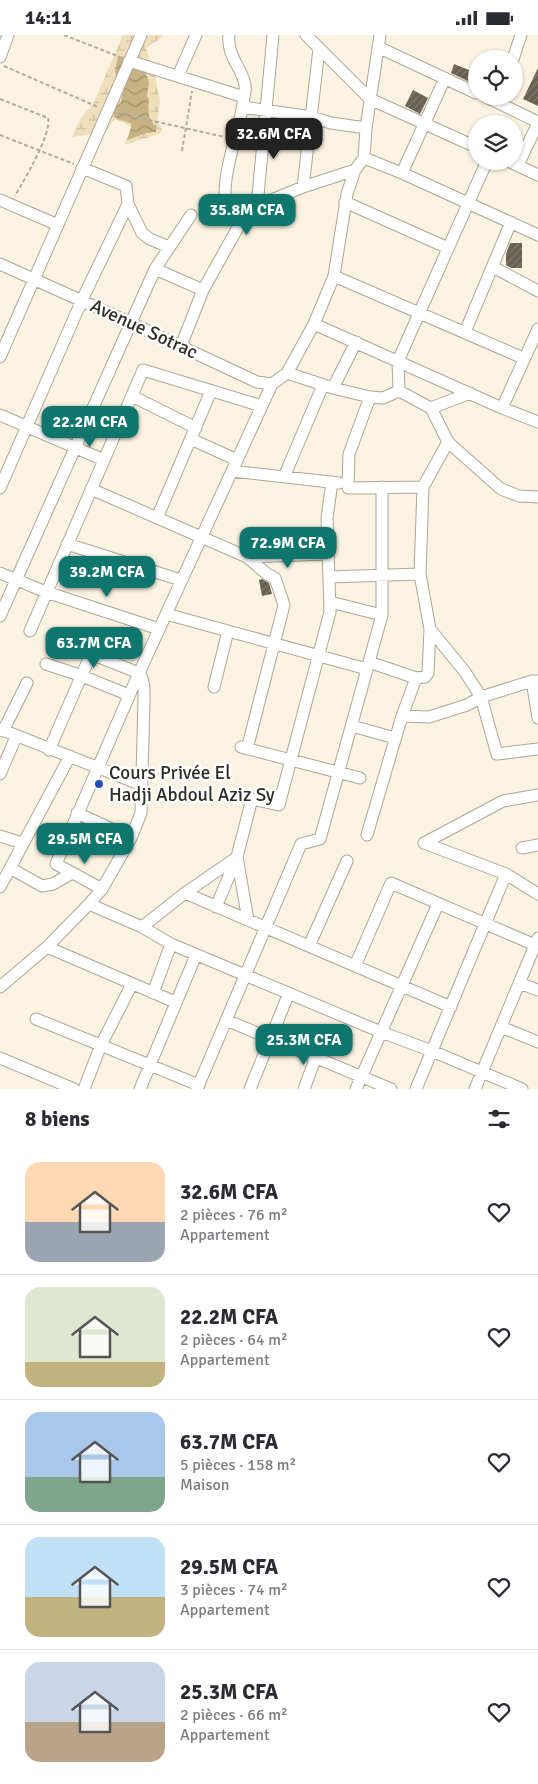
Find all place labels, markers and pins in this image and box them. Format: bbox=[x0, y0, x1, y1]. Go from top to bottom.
pin: 32.6M CFA bbox=[217, 117, 331, 160]
pin: 35.8M CFA bbox=[190, 193, 304, 236]
pin: 22.2M CFA bbox=[33, 405, 147, 448]
pin: 72.9M CFA bbox=[231, 527, 345, 569]
pin: 39.2M CFA bbox=[50, 555, 164, 598]
pin: 63.7M CFA bbox=[37, 627, 151, 669]
place label: Cours Privée El Hadji Abdoul Aziz Sy bbox=[109, 761, 275, 807]
marker: Cours Privée El Hadji Abdoul Aziz Sy bbox=[93, 778, 105, 790]
pin: 29.5M CFA bbox=[28, 823, 142, 865]
pin: 25.3M CFA bbox=[247, 1023, 361, 1066]

